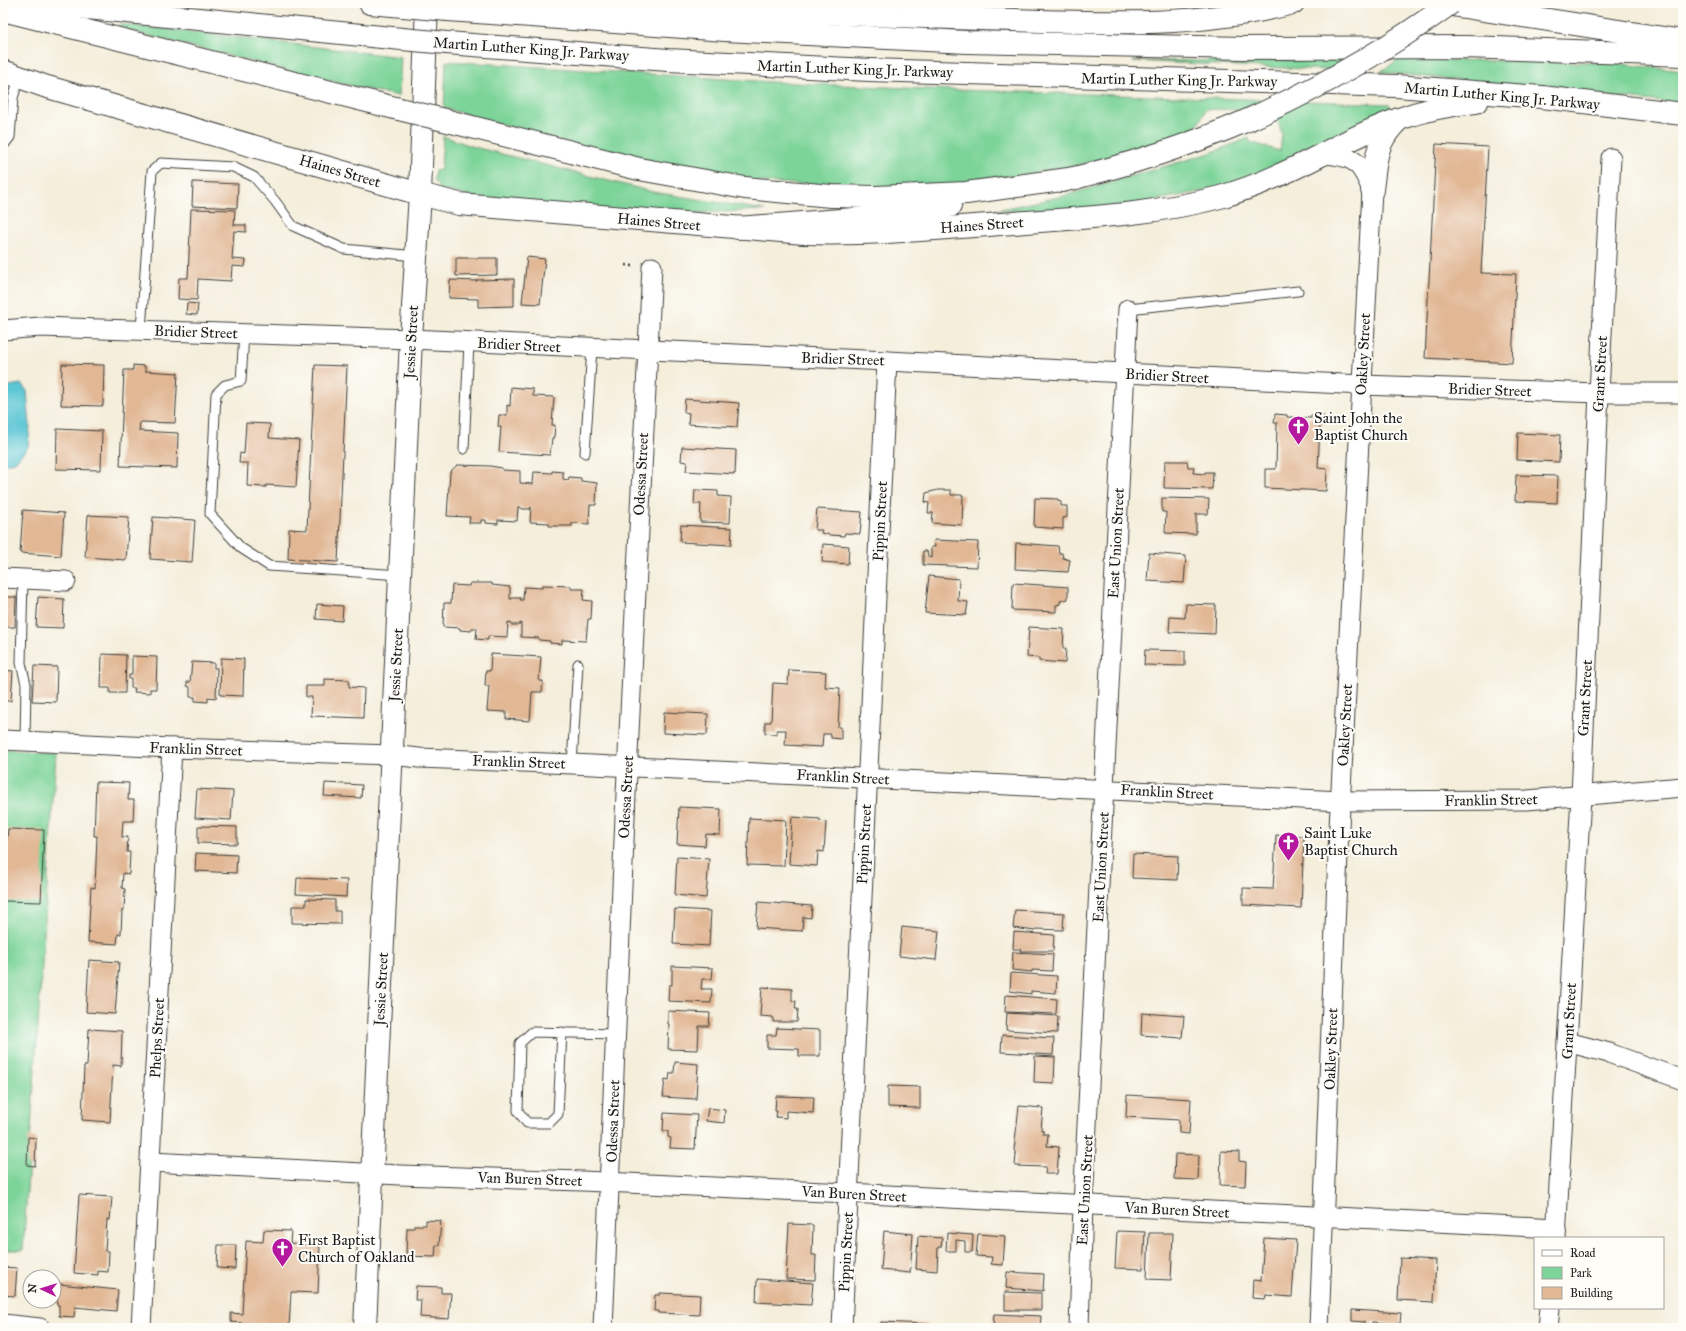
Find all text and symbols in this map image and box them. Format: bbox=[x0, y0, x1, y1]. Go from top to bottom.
street label: Martin Luther King Jr. Parkway bbox=[432, 33, 631, 66]
street label: Martin Luther King Jr. Parkway bbox=[756, 57, 954, 82]
street label: Martin Luther King Jr. Parkway bbox=[1081, 69, 1278, 92]
street label: Martin Luther King Jr. Parkway bbox=[1403, 78, 1602, 115]
street label: Haines Street bbox=[297, 151, 383, 191]
street label: Haines Street bbox=[616, 209, 702, 235]
street label: Haines Street bbox=[940, 213, 1025, 237]
street label: Jessie Street bbox=[400, 304, 423, 381]
street label: Oakley Street bbox=[1352, 312, 1374, 396]
street label: Bridier Street bbox=[154, 322, 239, 342]
street label: Bridier Street bbox=[477, 334, 562, 356]
street label: Grant Street bbox=[1589, 335, 1611, 413]
street label: Bridier Street bbox=[801, 349, 886, 369]
street label: Bridier Street bbox=[1125, 365, 1210, 387]
street label: Bridier Street bbox=[1448, 380, 1533, 400]
place label: Saint John the Baptist Church bbox=[1314, 409, 1409, 444]
church icon: Saint John the Baptist Church bbox=[1285, 414, 1311, 447]
street label: Odessa Street bbox=[630, 431, 652, 516]
street label: Pippin Street bbox=[869, 480, 891, 562]
street label: East Union Street bbox=[1104, 486, 1128, 599]
street label: Jessie Street bbox=[385, 627, 408, 704]
street label: Grant Street bbox=[1574, 659, 1596, 737]
street label: Oakley Street bbox=[1334, 683, 1356, 767]
street label: Franklin Street bbox=[149, 738, 244, 760]
street label: Franklin Street bbox=[472, 751, 567, 773]
street label: Odessa Street bbox=[615, 754, 637, 839]
street label: Franklin Street bbox=[796, 766, 891, 788]
street label: Franklin Street bbox=[1120, 781, 1215, 803]
street label: Franklin Street bbox=[1444, 790, 1538, 810]
street label: Pippin Street bbox=[853, 803, 875, 885]
street label: East Union Street bbox=[1089, 810, 1113, 923]
place label: Saint Luke Baptist Church bbox=[1304, 824, 1399, 859]
church icon: Saint Luke Baptist Church bbox=[1276, 829, 1302, 862]
street label: Jessie Street bbox=[370, 951, 393, 1028]
street label: Grant Street bbox=[1558, 982, 1580, 1060]
street label: Phelps Street bbox=[146, 997, 168, 1079]
street label: Oakley Street bbox=[1321, 1007, 1341, 1091]
street label: Odessa Street bbox=[603, 1079, 623, 1163]
street label: East Union Street bbox=[1073, 1133, 1097, 1246]
street label: Van Buren Street bbox=[476, 1168, 584, 1190]
street label: Van Buren Street bbox=[800, 1182, 908, 1206]
street label: Van Buren Street bbox=[1123, 1198, 1231, 1222]
street label: Pippin Street bbox=[835, 1211, 857, 1293]
place label: First Baptist Church of Oakland bbox=[298, 1231, 415, 1266]
church icon: First Baptist Church of Oakland bbox=[269, 1236, 295, 1269]
legend bbox=[1534, 1237, 1664, 1309]
text: Road bbox=[1570, 1246, 1596, 1260]
text: Park bbox=[1570, 1266, 1592, 1280]
north arrow bbox=[22, 1269, 62, 1309]
text: N bbox=[26, 1283, 39, 1293]
text: Building bbox=[1570, 1286, 1613, 1301]

